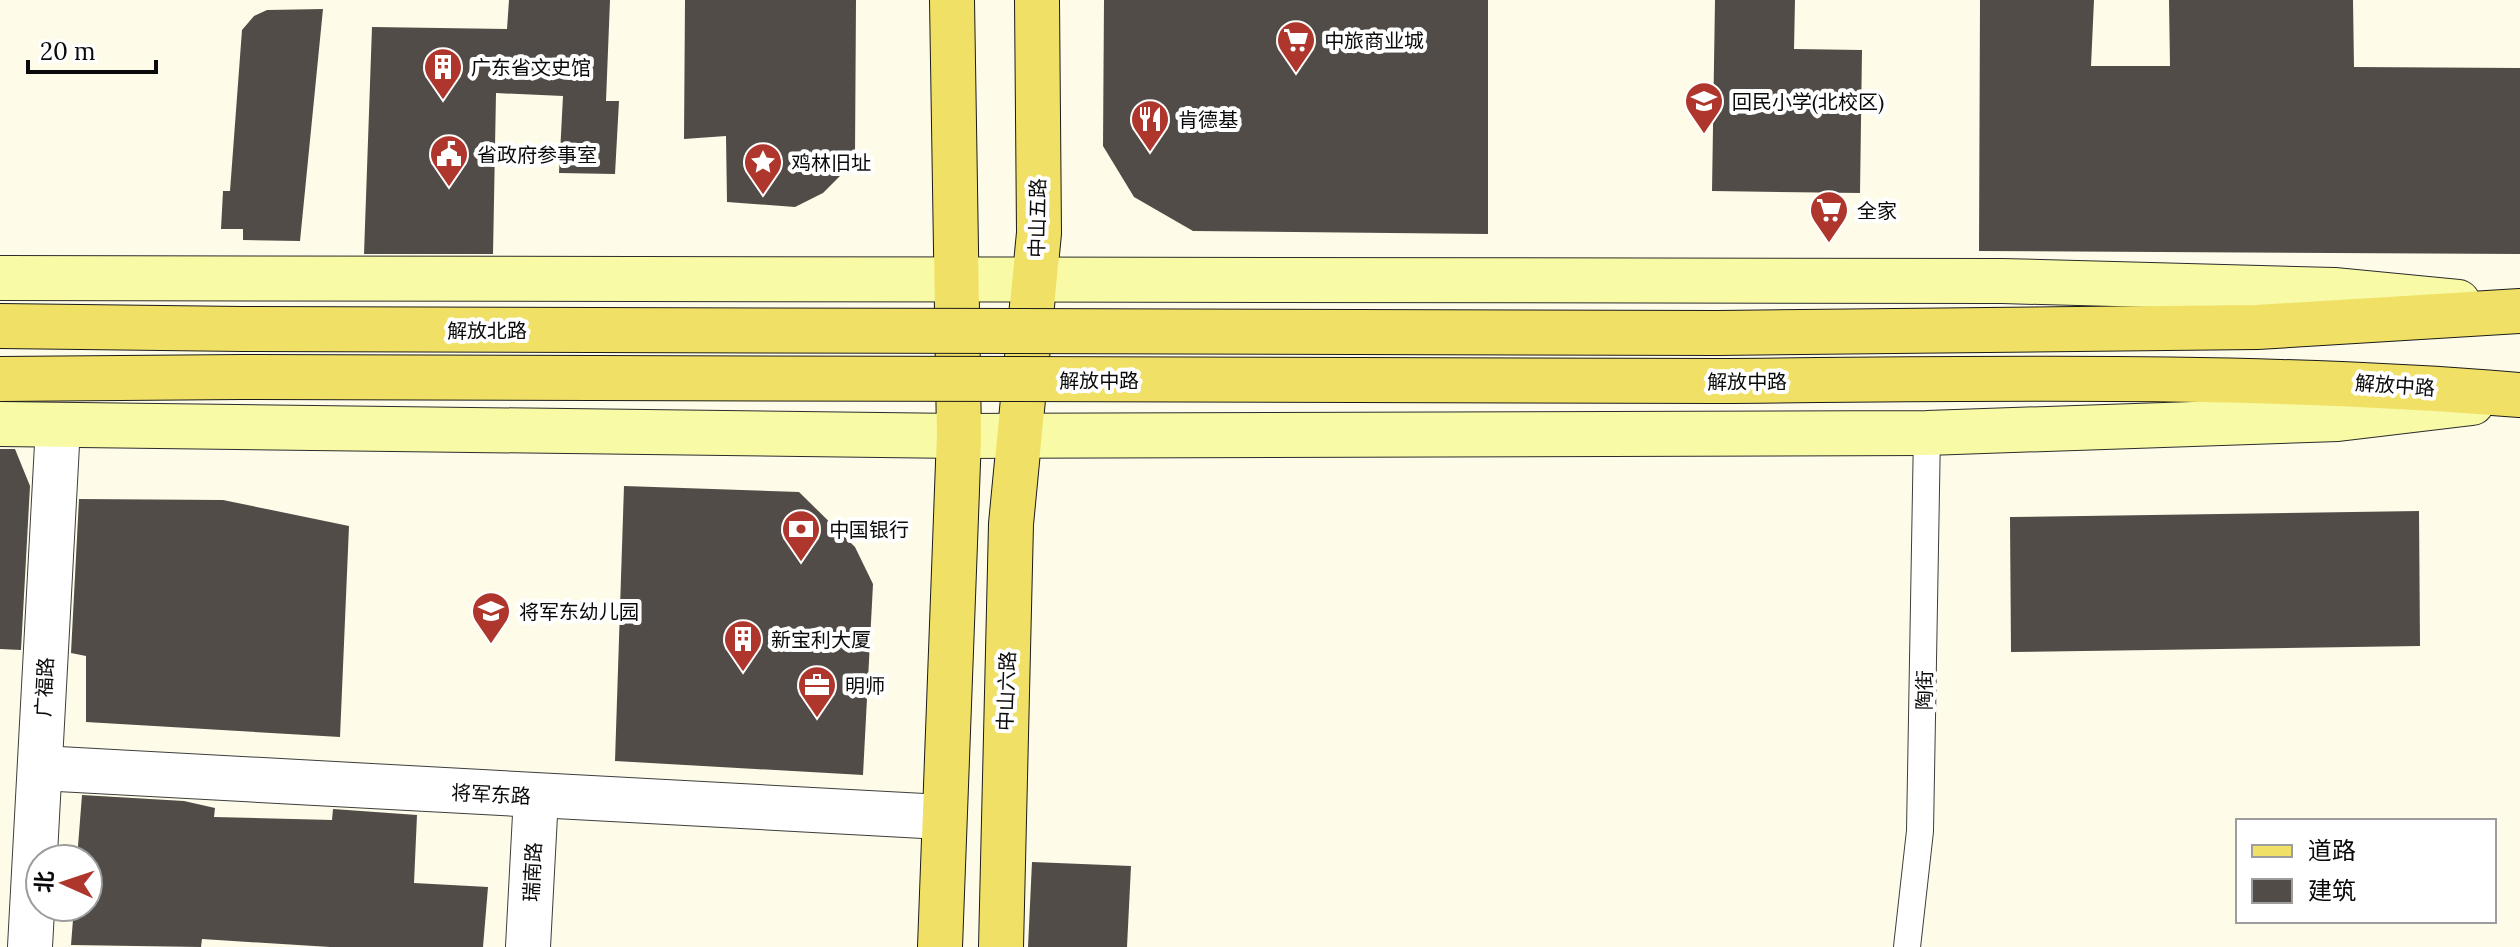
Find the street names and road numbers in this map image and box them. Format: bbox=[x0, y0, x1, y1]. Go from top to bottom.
street label: 中山五路 bbox=[1024, 178, 1050, 258]
street label: 解放北路 bbox=[447, 318, 527, 343]
street label: 解放中路 bbox=[1059, 368, 1139, 393]
street label: 解放中路 bbox=[1707, 369, 1787, 394]
street label: 解放中路 bbox=[2354, 370, 2436, 400]
street label: 中山六路 bbox=[992, 651, 1020, 731]
street label: 广福路 bbox=[30, 656, 58, 718]
street label: 陶街 bbox=[1911, 670, 1937, 710]
street label: 将军东路 bbox=[450, 779, 532, 809]
street label: 瑞南路 bbox=[518, 841, 546, 903]

